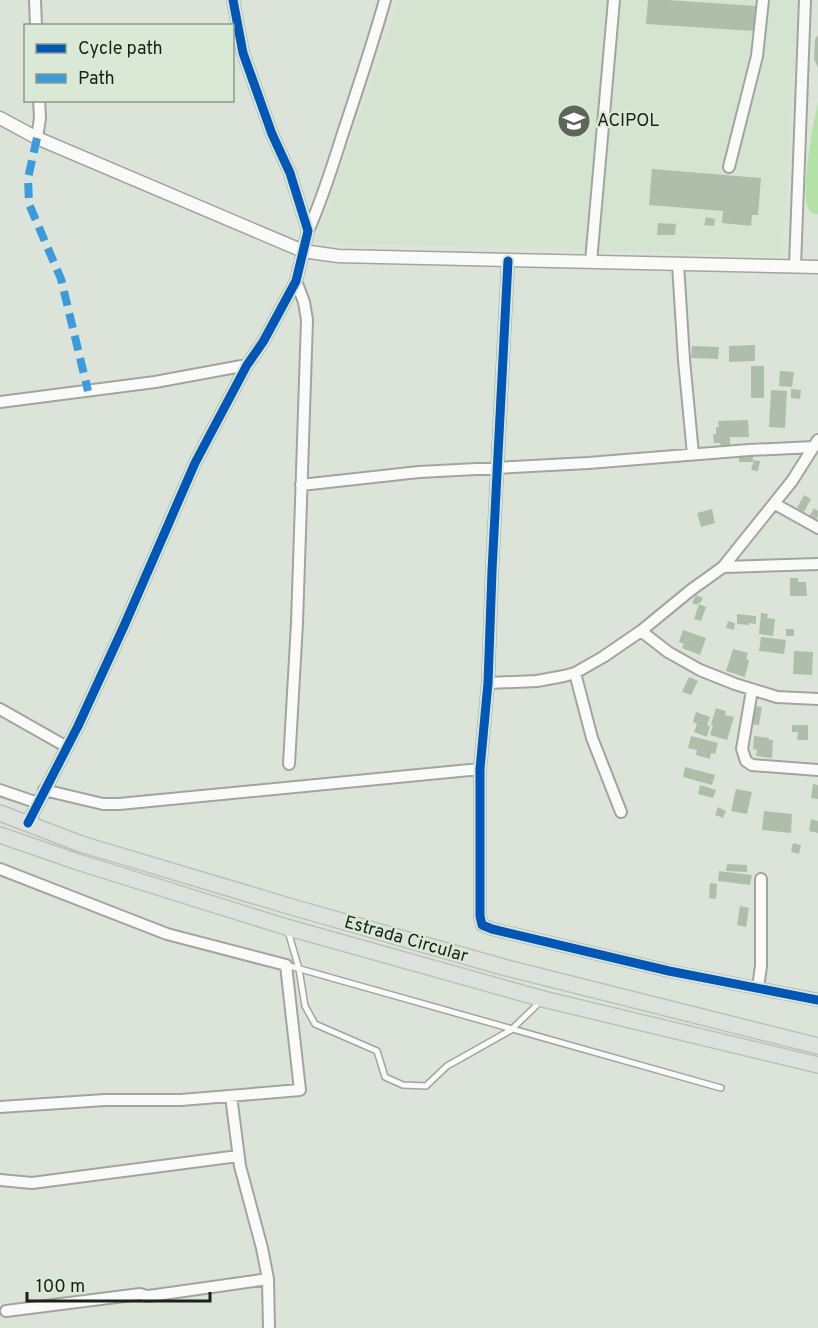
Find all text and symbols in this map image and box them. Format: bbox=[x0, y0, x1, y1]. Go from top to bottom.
legend bbox=[24, 24, 234, 102]
text: Cycle path bbox=[78, 38, 163, 61]
text: Path bbox=[78, 68, 115, 91]
school or university icon: ACIPOL bbox=[556, 103, 592, 139]
place label: ACIPOL bbox=[597, 110, 659, 133]
street label: Estrada Circular bbox=[341, 911, 471, 969]
scale bar bbox=[27, 1265, 210, 1303]
text: 100 m bbox=[36, 1276, 85, 1299]

